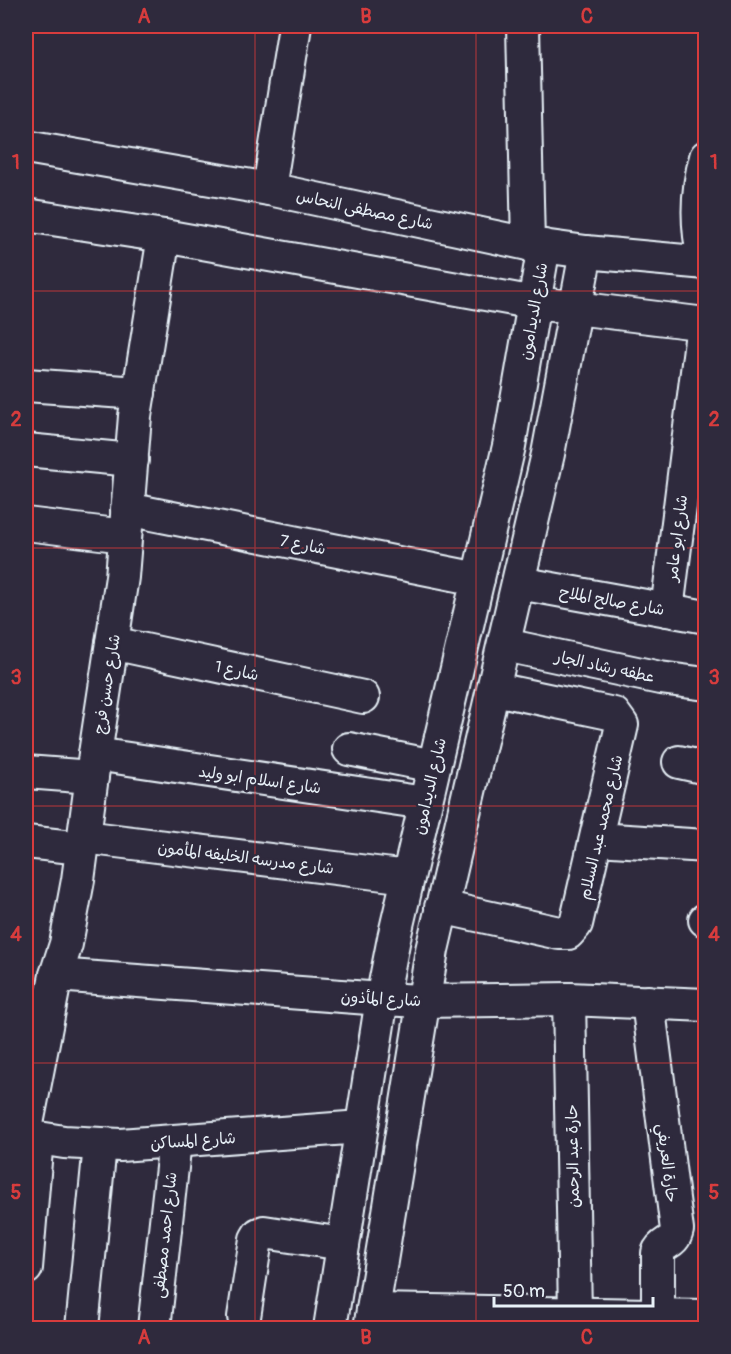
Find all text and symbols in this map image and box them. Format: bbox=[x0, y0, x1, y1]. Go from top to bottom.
text: A bbox=[138, 4, 151, 29]
text: B bbox=[360, 4, 372, 29]
text: C bbox=[581, 4, 593, 29]
text: 1 bbox=[12, 150, 20, 175]
text: 1 bbox=[710, 150, 718, 175]
street label: شارع مصطفى النحاس bbox=[294, 186, 435, 235]
street label: شارع الديدامون bbox=[516, 261, 553, 362]
text: 2 bbox=[10, 407, 22, 432]
text: 2 bbox=[708, 407, 720, 432]
street label: شارع ابو عامر bbox=[662, 494, 693, 585]
street label: شارع 7 bbox=[278, 531, 328, 560]
street label: شارع صالح الملاح bbox=[558, 582, 666, 621]
street label: شارع حسن فرج bbox=[89, 633, 126, 736]
street label: عطفه رشاد الجار bbox=[551, 646, 656, 687]
street label: شارع 1 bbox=[213, 657, 261, 686]
text: 3 bbox=[10, 665, 22, 690]
text: 3 bbox=[708, 665, 720, 690]
street label: شارع الديدامون bbox=[409, 736, 452, 837]
street label: شارع محمد عبد السلام bbox=[575, 753, 629, 902]
street label: شارع اسلام ابو وليد bbox=[197, 761, 322, 800]
street label: شارع مدرسه الخليفه المأمون bbox=[157, 837, 335, 880]
text: 4 bbox=[10, 922, 22, 947]
text: 4 bbox=[708, 922, 720, 947]
street label: شارع المأذون bbox=[340, 987, 422, 1012]
street label: حارة عبد الرحمن bbox=[562, 1104, 584, 1208]
street label: حارة العريفي bbox=[648, 1122, 682, 1204]
street label: شارع المساكن bbox=[150, 1128, 237, 1155]
street label: شارع احمد مصطفى bbox=[148, 1171, 183, 1299]
text: 5 bbox=[11, 1180, 22, 1205]
text: 5 bbox=[709, 1180, 720, 1205]
scale bar bbox=[494, 1270, 653, 1308]
text: 50 m bbox=[503, 1280, 545, 1303]
text: A bbox=[138, 1325, 151, 1350]
text: B bbox=[360, 1325, 372, 1350]
text: C bbox=[581, 1325, 593, 1350]

